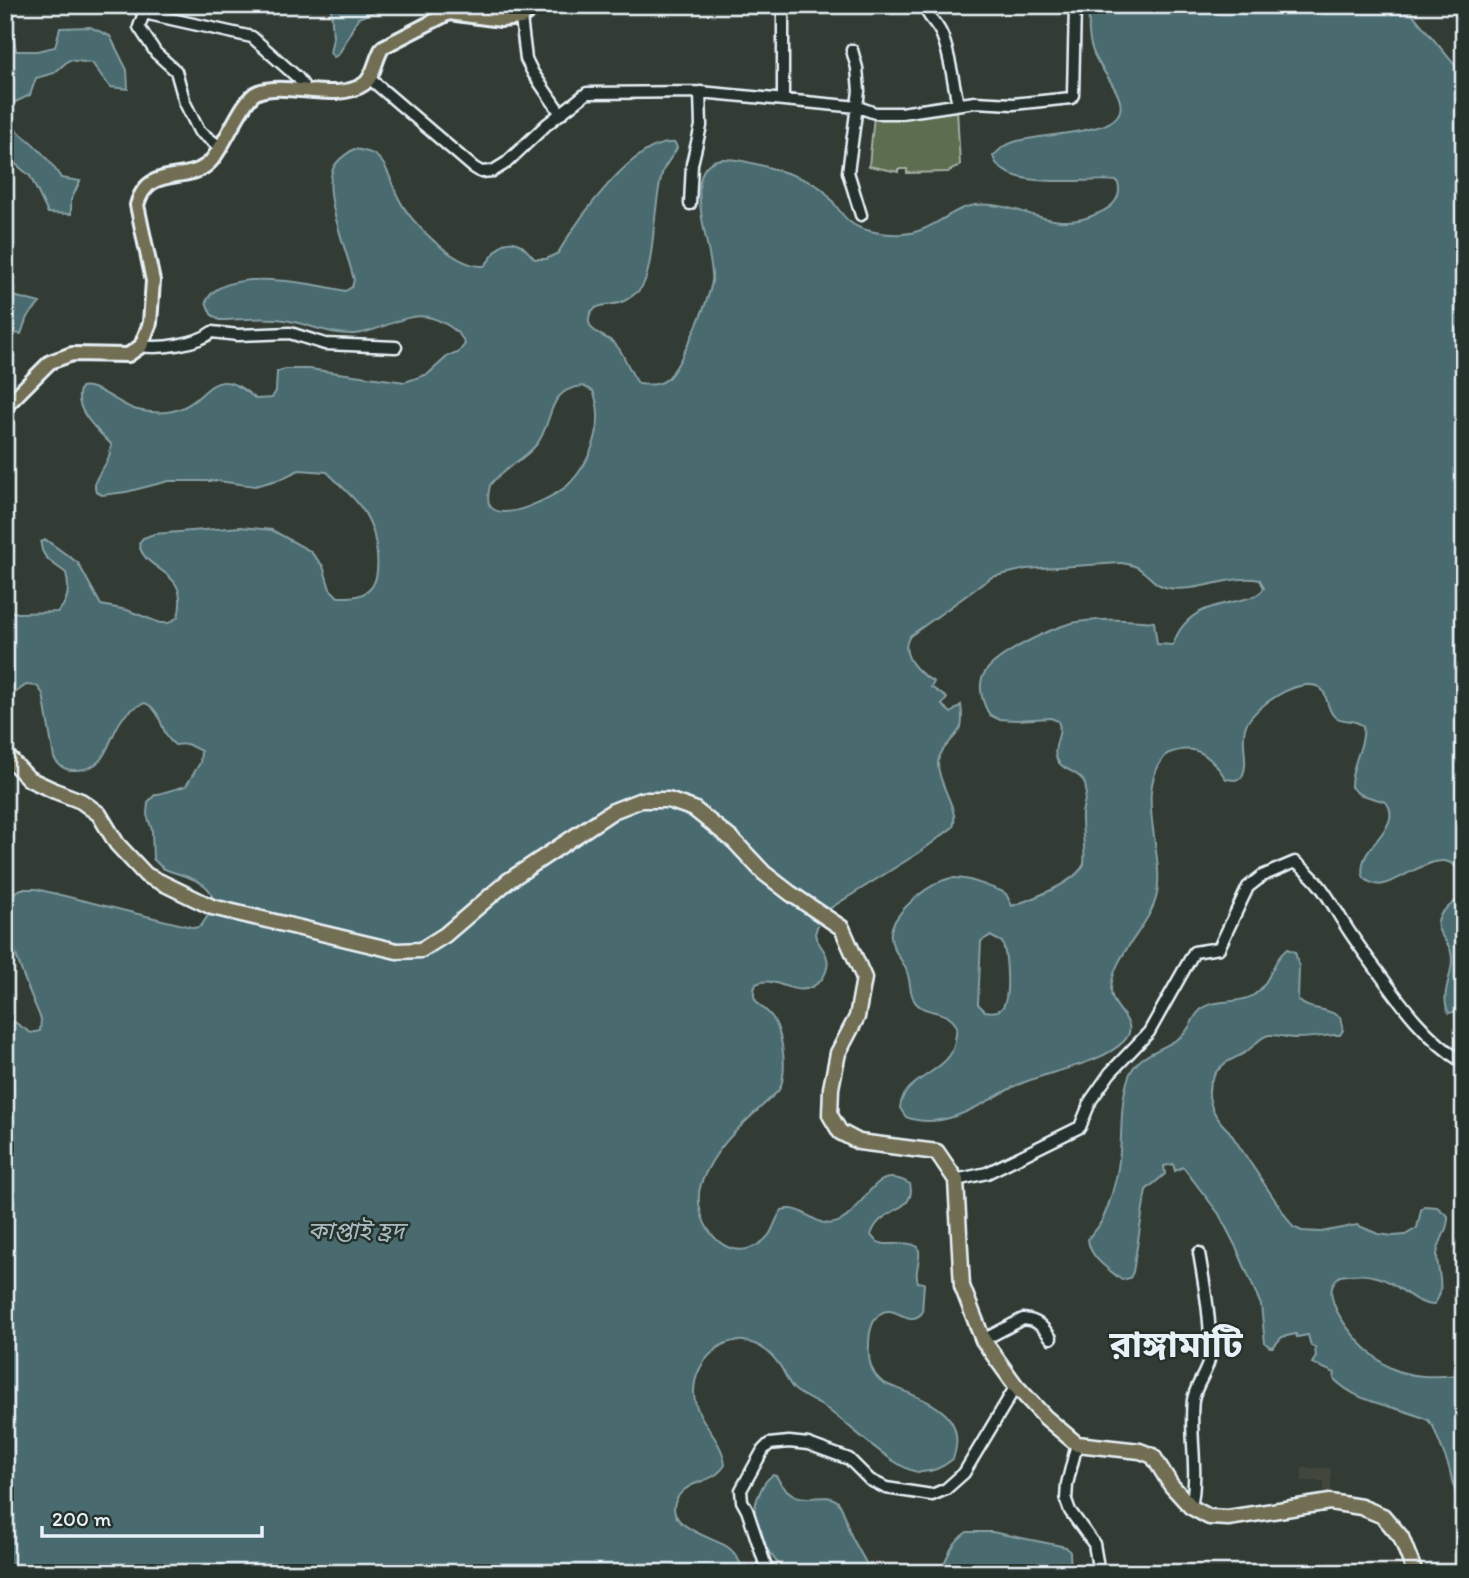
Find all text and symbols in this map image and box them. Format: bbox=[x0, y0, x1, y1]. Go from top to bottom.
water label: কাপ্তাই হ্রদ bbox=[308, 1216, 409, 1245]
district label: রাঙ্গামাটি bbox=[1108, 1322, 1244, 1366]
scale bar bbox=[42, 1494, 262, 1538]
text: 200 m bbox=[52, 1506, 112, 1531]

